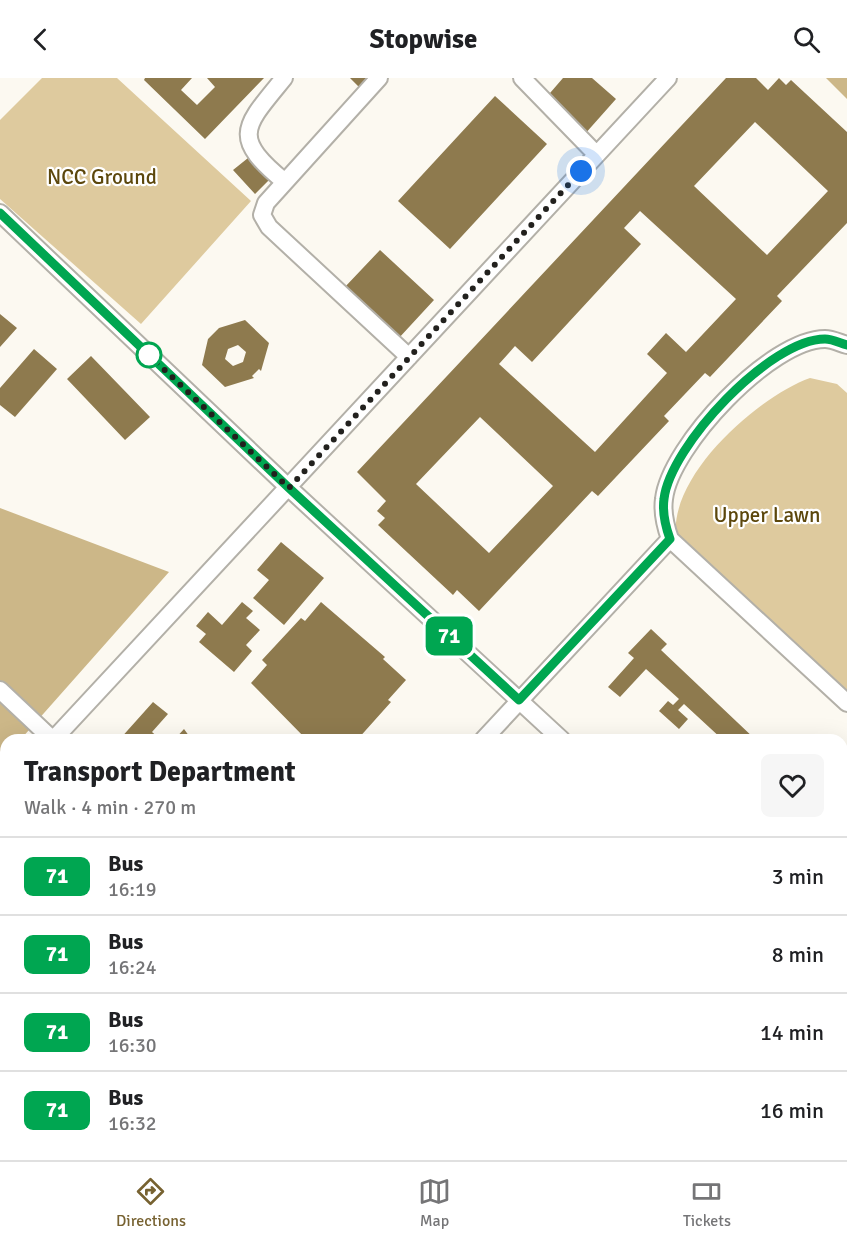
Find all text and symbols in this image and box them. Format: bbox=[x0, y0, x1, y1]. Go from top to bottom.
icon: back bbox=[24, 23, 57, 56]
text: Stopwise bbox=[370, 23, 477, 56]
icon: search bbox=[790, 23, 823, 56]
your location bbox=[566, 156, 596, 186]
park label: NCC Ground bbox=[47, 164, 157, 190]
unlabelled marker bbox=[136, 342, 162, 368]
park label: Upper Lawn bbox=[714, 502, 820, 528]
line badge: 71 bbox=[422, 616, 476, 656]
text: 71 bbox=[438, 623, 460, 649]
button: heart bbox=[761, 754, 824, 817]
text: Transport Department bbox=[24, 755, 295, 789]
text: Walk · 4 min · 270 m bbox=[24, 795, 196, 820]
text: Bus bbox=[108, 850, 143, 877]
text: 71 bbox=[46, 863, 68, 889]
text: 3 min bbox=[772, 863, 824, 890]
text: 16:19 bbox=[108, 877, 157, 902]
text: Bus bbox=[108, 928, 143, 955]
text: 71 bbox=[46, 941, 68, 967]
text: 8 min bbox=[772, 941, 824, 968]
text: 16:24 bbox=[108, 955, 157, 980]
text: Bus bbox=[108, 1006, 143, 1033]
text: 71 bbox=[46, 1019, 68, 1045]
text: 14 min bbox=[760, 1019, 824, 1046]
text: 16:30 bbox=[108, 1033, 157, 1058]
text: Bus bbox=[108, 1084, 143, 1111]
text: 71 bbox=[46, 1097, 68, 1123]
text: 16 min bbox=[760, 1097, 824, 1124]
text: 16:32 bbox=[108, 1111, 157, 1136]
tab: Directions bbox=[116, 1175, 186, 1231]
tab: Map bbox=[418, 1175, 451, 1231]
tab: Tickets bbox=[683, 1175, 731, 1231]

